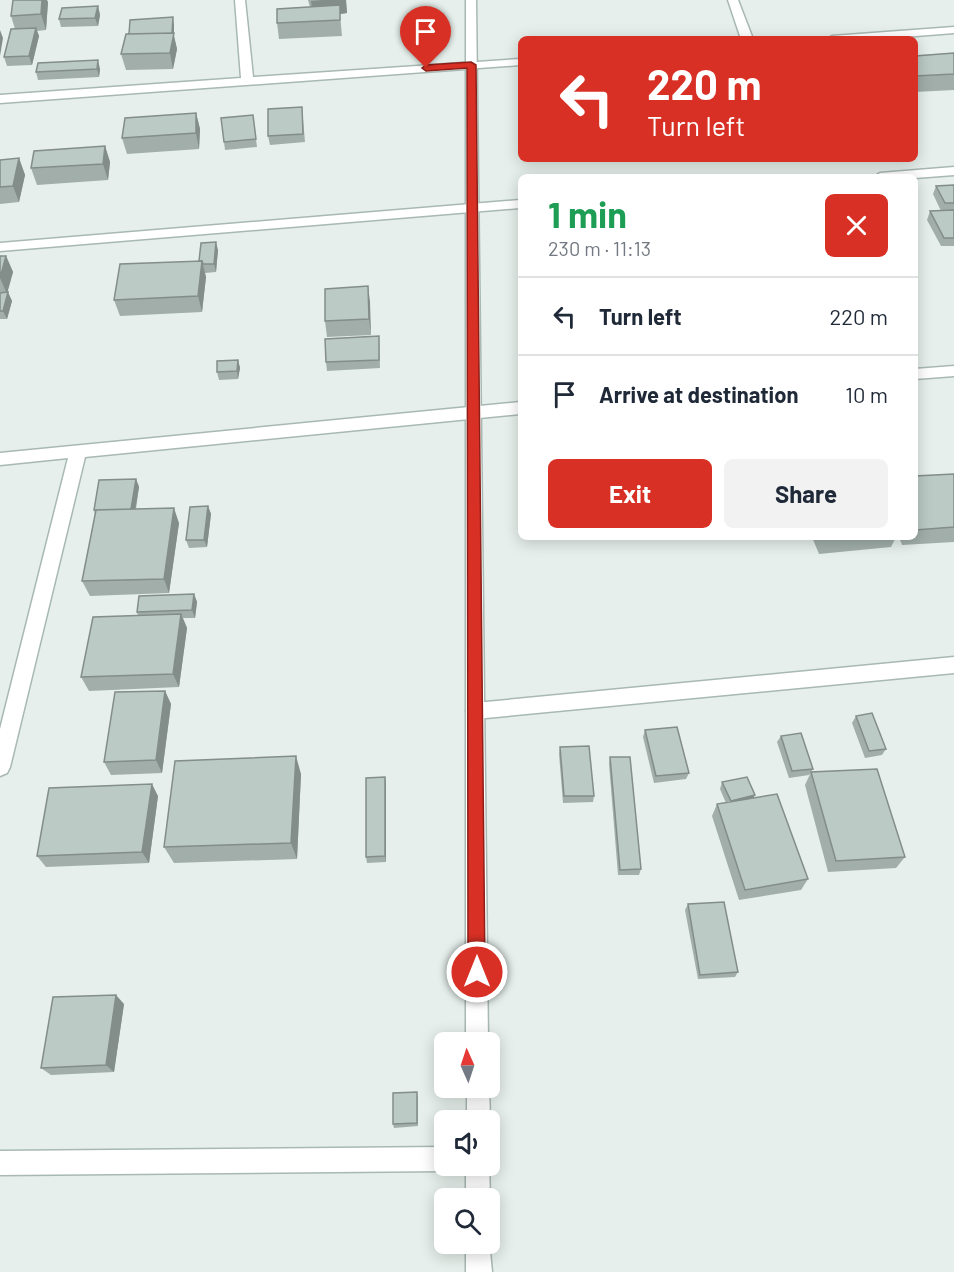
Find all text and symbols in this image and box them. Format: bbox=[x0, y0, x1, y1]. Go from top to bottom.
pin bbox=[400, 6, 451, 68]
icon: arrive bbox=[409, 15, 442, 48]
text: 220 m bbox=[647, 58, 761, 108]
icon: left bbox=[548, 60, 626, 138]
text: Turn left bbox=[647, 109, 745, 141]
text: 1 min bbox=[548, 192, 627, 235]
button: close bbox=[825, 194, 888, 257]
text: 230 m · 11:13 bbox=[548, 236, 651, 260]
icon: left bbox=[548, 300, 581, 333]
text: Turn left bbox=[599, 303, 682, 329]
text: 220 m bbox=[829, 303, 888, 329]
icon: arrive bbox=[548, 378, 581, 411]
text: Arrive at destination bbox=[599, 381, 798, 407]
text: 10 m bbox=[845, 381, 888, 407]
button: Exit bbox=[548, 459, 712, 528]
button: Share bbox=[724, 459, 888, 528]
position arrow bbox=[445, 940, 509, 1004]
north arrow bbox=[434, 1032, 500, 1098]
map controls bbox=[434, 1032, 500, 1254]
button: sound bbox=[434, 1110, 500, 1176]
button: search bbox=[434, 1188, 500, 1254]

